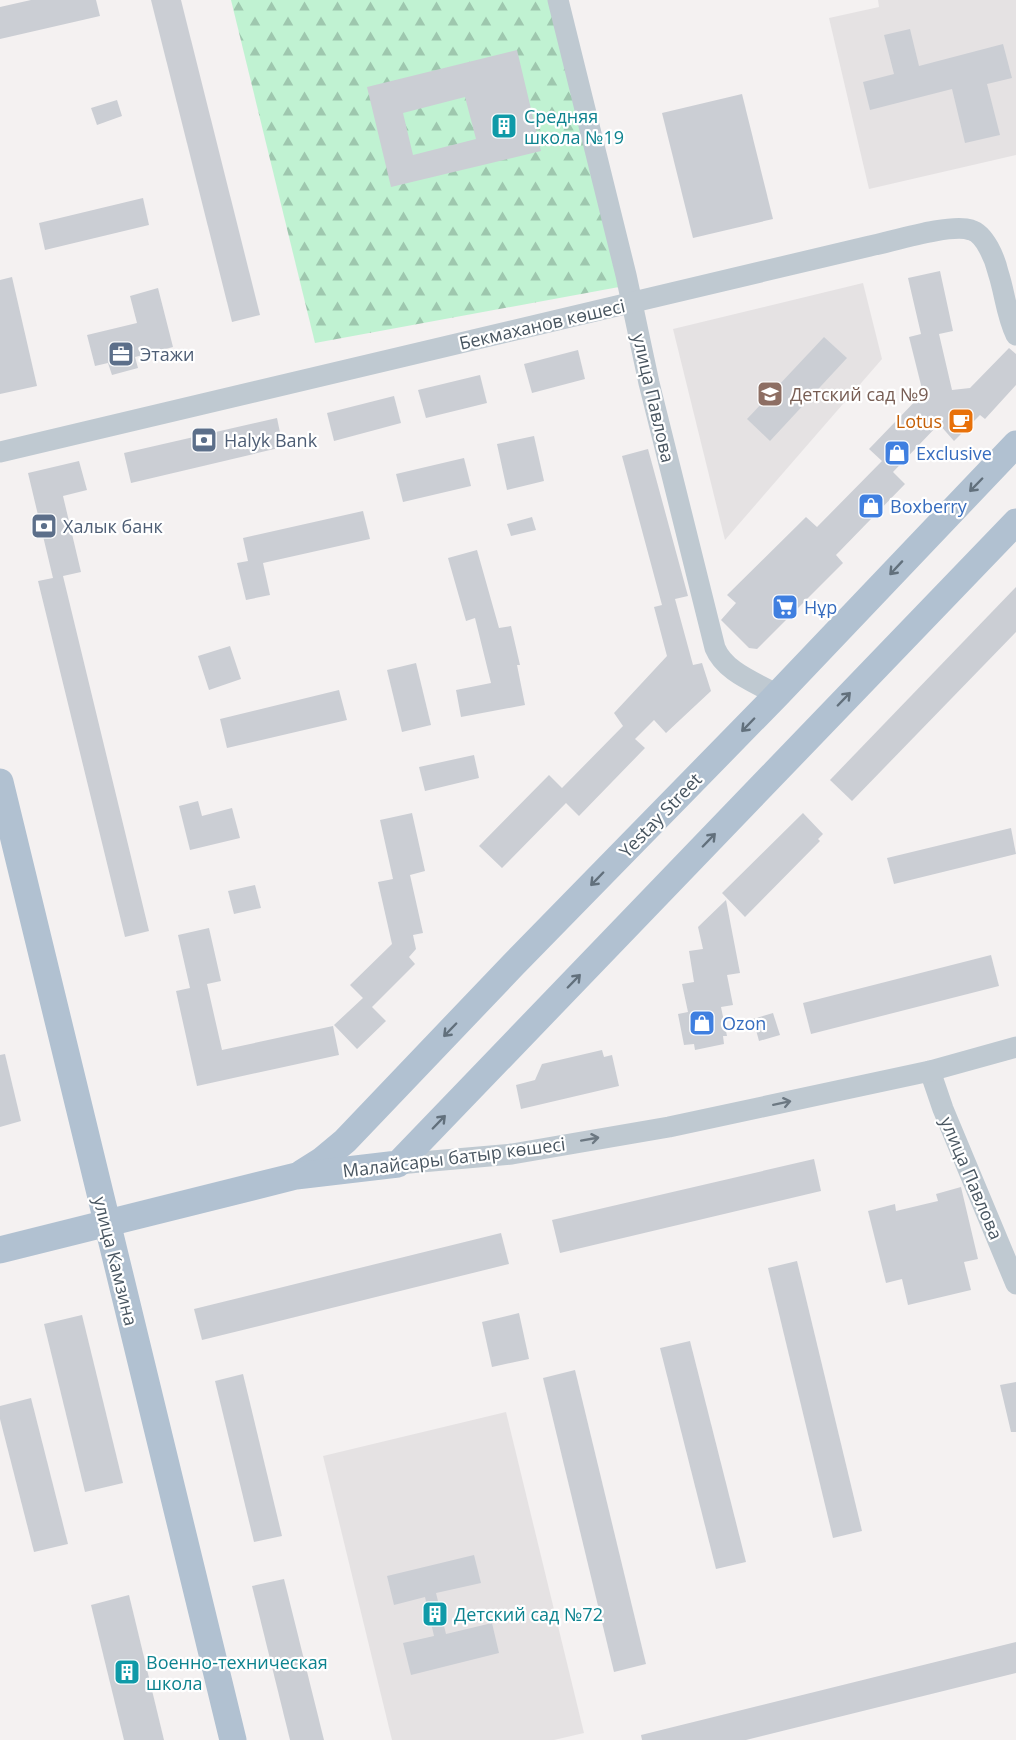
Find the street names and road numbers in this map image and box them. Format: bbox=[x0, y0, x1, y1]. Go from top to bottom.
street label: Бекмаханов көшесі bbox=[457, 293, 627, 355]
street label: улица Павлова bbox=[628, 331, 680, 465]
street label: Yestay Street bbox=[613, 767, 707, 863]
street label: улица Павлова bbox=[935, 1113, 1009, 1243]
street label: Малайсары батыр көшесі bbox=[341, 1131, 567, 1183]
street label: улица Камзина bbox=[88, 1194, 144, 1328]

